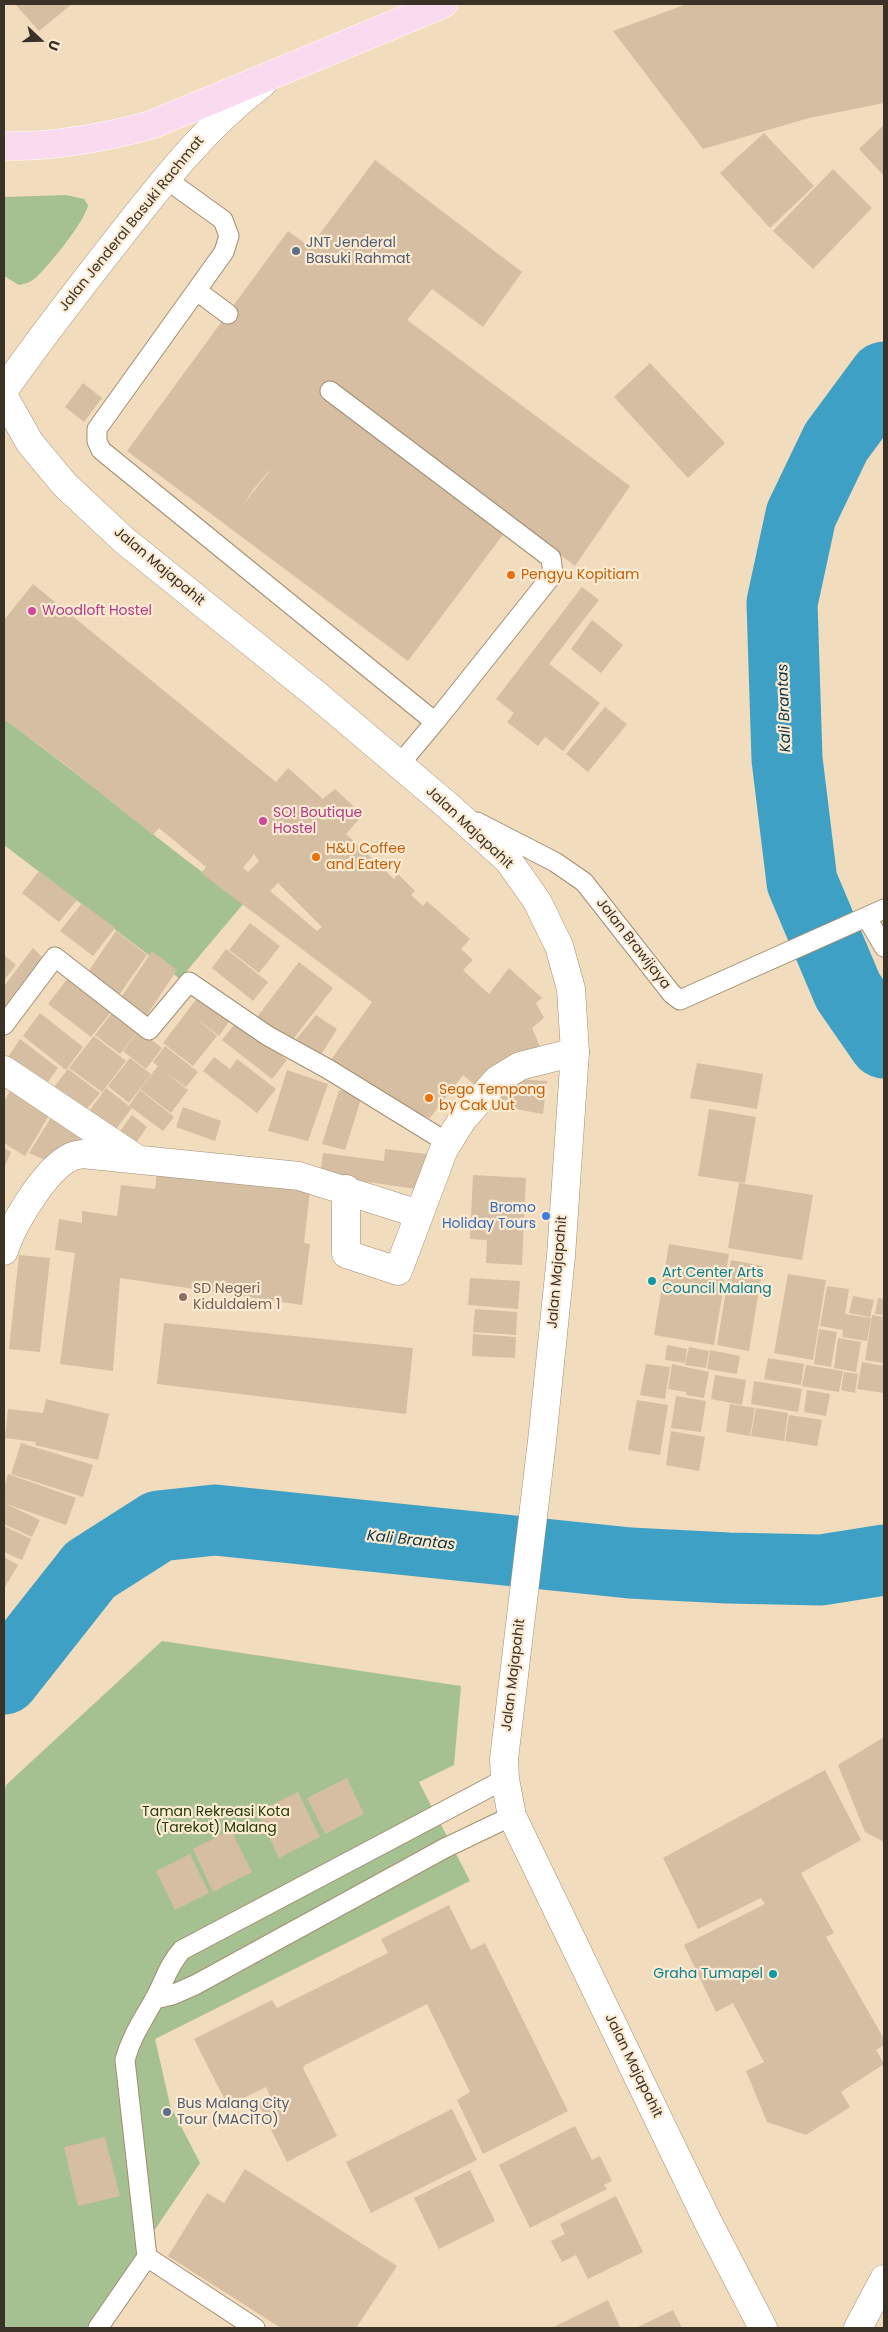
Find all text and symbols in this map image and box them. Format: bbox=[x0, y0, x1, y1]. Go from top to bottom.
north arrow bbox=[15, 15, 65, 65]
text: U bbox=[43, 37, 65, 54]
street label: Jalan Jenderal Basuki Rachmat bbox=[56, 133, 208, 315]
place label: JNT Jenderal Basuki Rahmat bbox=[306, 235, 411, 268]
marker: JNT Jenderal Basuki Rahmat bbox=[290, 245, 302, 257]
street label: Jalan Majapahit bbox=[110, 524, 208, 610]
place label: Pengyu Kopitiam bbox=[521, 567, 639, 583]
marker: Pengyu Kopitiam bbox=[505, 569, 517, 581]
place label: Woodloft Hostel bbox=[42, 603, 152, 619]
marker: Woodloft Hostel bbox=[26, 605, 38, 617]
water label: Kali Brantas bbox=[774, 663, 796, 753]
street label: Jalan Majapahit bbox=[422, 783, 516, 873]
place label: SO! Boutique Hostel bbox=[273, 805, 362, 838]
marker: SO! Boutique Hostel bbox=[257, 815, 269, 827]
place label: H&U Coffee and Eatery bbox=[326, 841, 406, 874]
marker: H&U Coffee and Eatery bbox=[310, 851, 322, 863]
street label: Jalan Brawijaya bbox=[592, 895, 674, 993]
place label: Sego Tempong by Cak Uut bbox=[439, 1082, 546, 1114]
marker: Sego Tempong by Cak Uut bbox=[423, 1092, 435, 1104]
place label: Bromo Holiday Tours bbox=[442, 1200, 536, 1232]
marker: Bromo Holiday Tours bbox=[540, 1210, 552, 1222]
street label: Jalan Majapahit bbox=[545, 1215, 571, 1329]
place label: Art Center Arts Council Malang bbox=[662, 1265, 772, 1298]
marker: Art Center Arts Council Malang bbox=[646, 1275, 658, 1287]
place label: SD Negeri Kiduldalem 1 bbox=[193, 1281, 280, 1314]
marker: SD Negeri Kiduldalem 1 bbox=[177, 1291, 189, 1303]
water label: Kali Brantas bbox=[366, 1527, 456, 1555]
street label: Jalan Majapahit bbox=[499, 1618, 529, 1732]
park label: Taman Rekreasi Kota (Tarekot) Malang bbox=[142, 1804, 290, 1836]
place label: Graha Tumapel bbox=[653, 1966, 763, 1982]
marker: Graha Tumapel bbox=[767, 1968, 779, 1980]
street label: Jalan Majapahit bbox=[601, 2011, 665, 2121]
place label: Bus Malang City Tour (MACITO) bbox=[177, 2096, 289, 2128]
marker: Bus Malang City Tour (MACITO) bbox=[161, 2106, 173, 2118]

